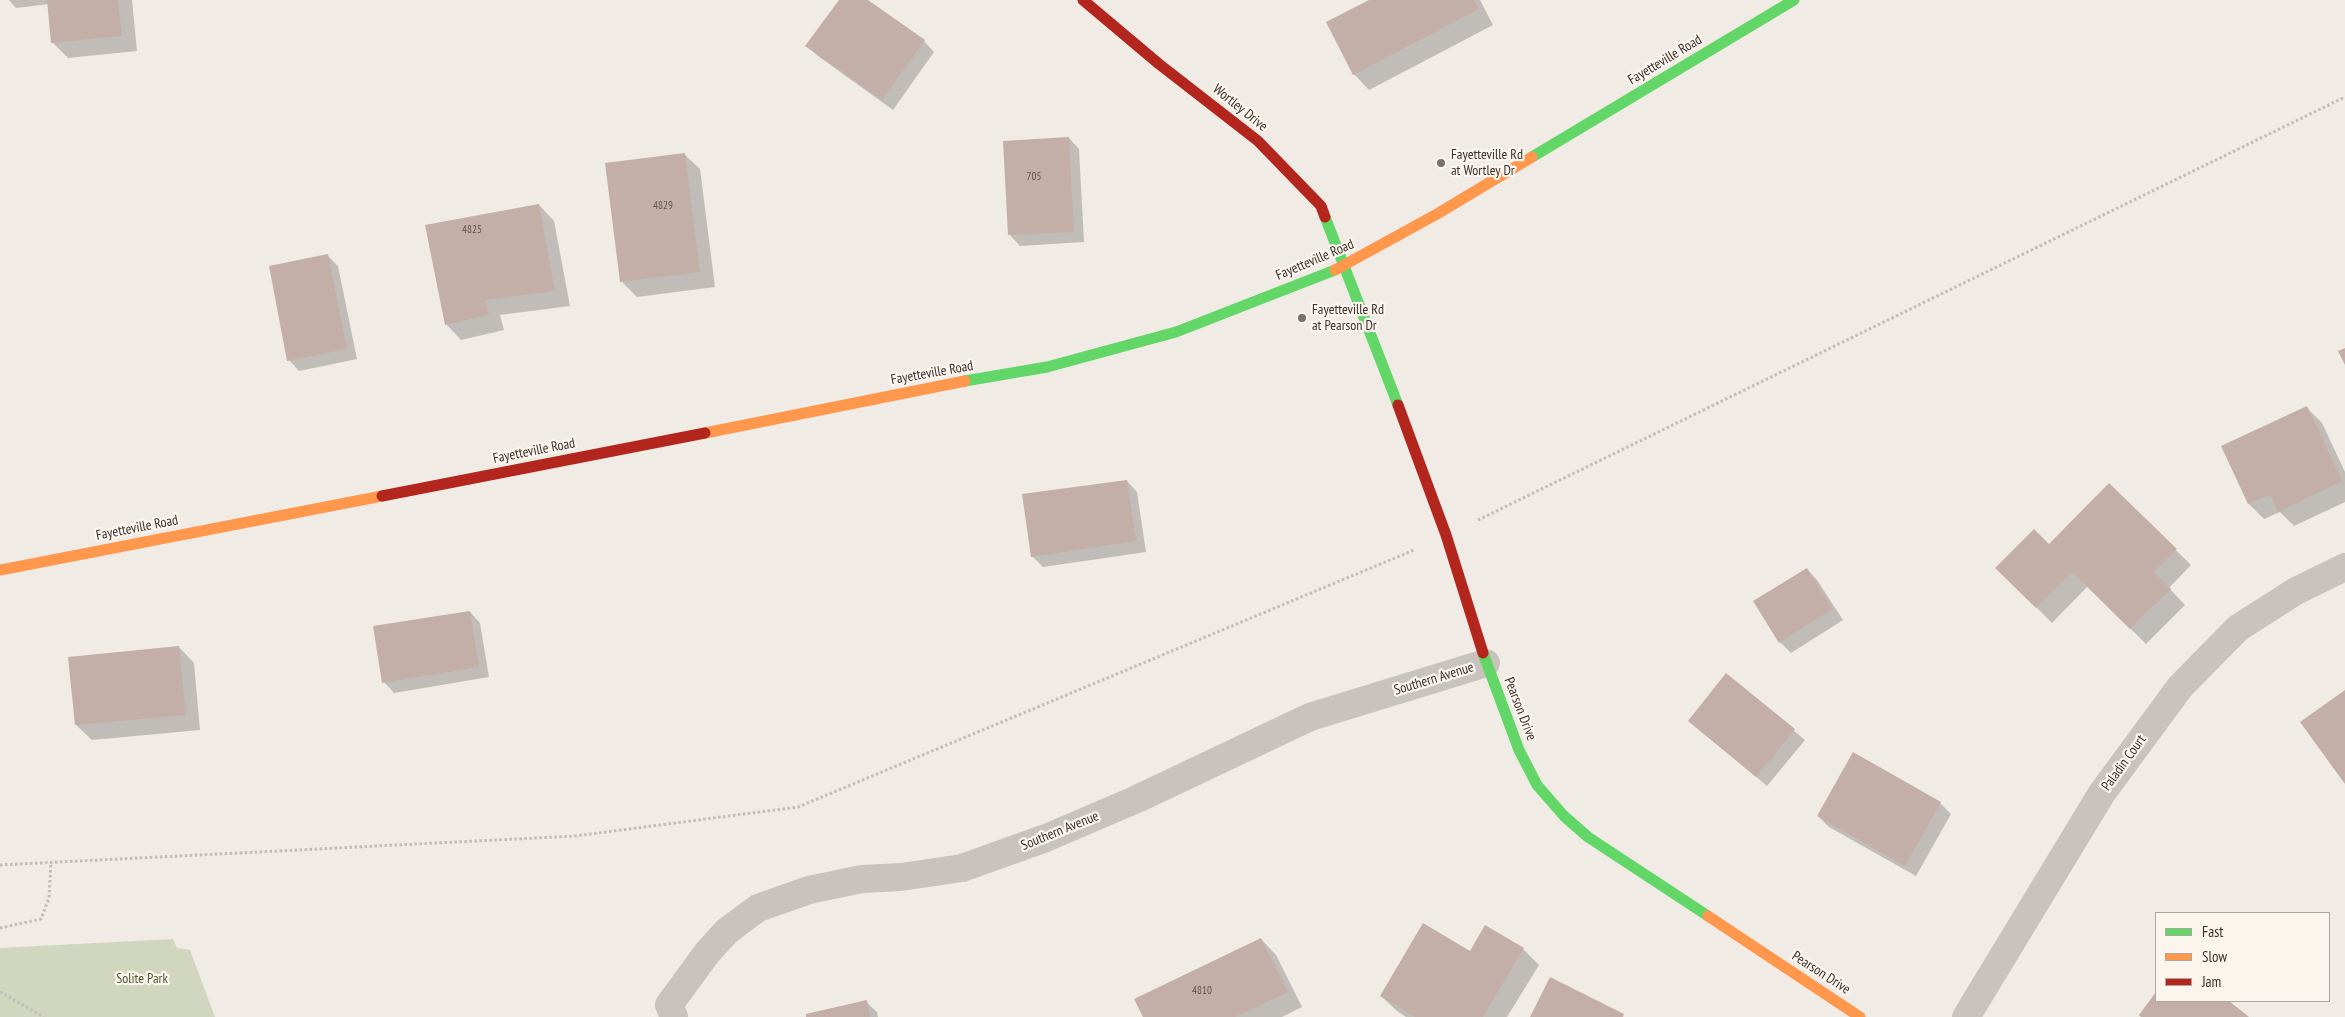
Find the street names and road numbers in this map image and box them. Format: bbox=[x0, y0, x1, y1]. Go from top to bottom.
street label: Fayetteville Road bbox=[1625, 31, 1705, 89]
street label: Wortley Drive bbox=[1209, 81, 1271, 135]
street label: Fayetteville Road bbox=[1273, 236, 1357, 284]
street label: Fayetteville Road bbox=[890, 358, 974, 388]
street label: Fayetteville Road bbox=[492, 435, 576, 467]
street label: Fayetteville Road bbox=[95, 512, 179, 544]
street label: Southern Avenue bbox=[1392, 659, 1476, 699]
street label: Pearson Drive bbox=[1500, 675, 1540, 743]
street label: Paladin Court bbox=[2098, 732, 2150, 794]
street label: Southern Avenue bbox=[1019, 808, 1101, 854]
street label: Pearson Drive bbox=[1789, 948, 1853, 998]

